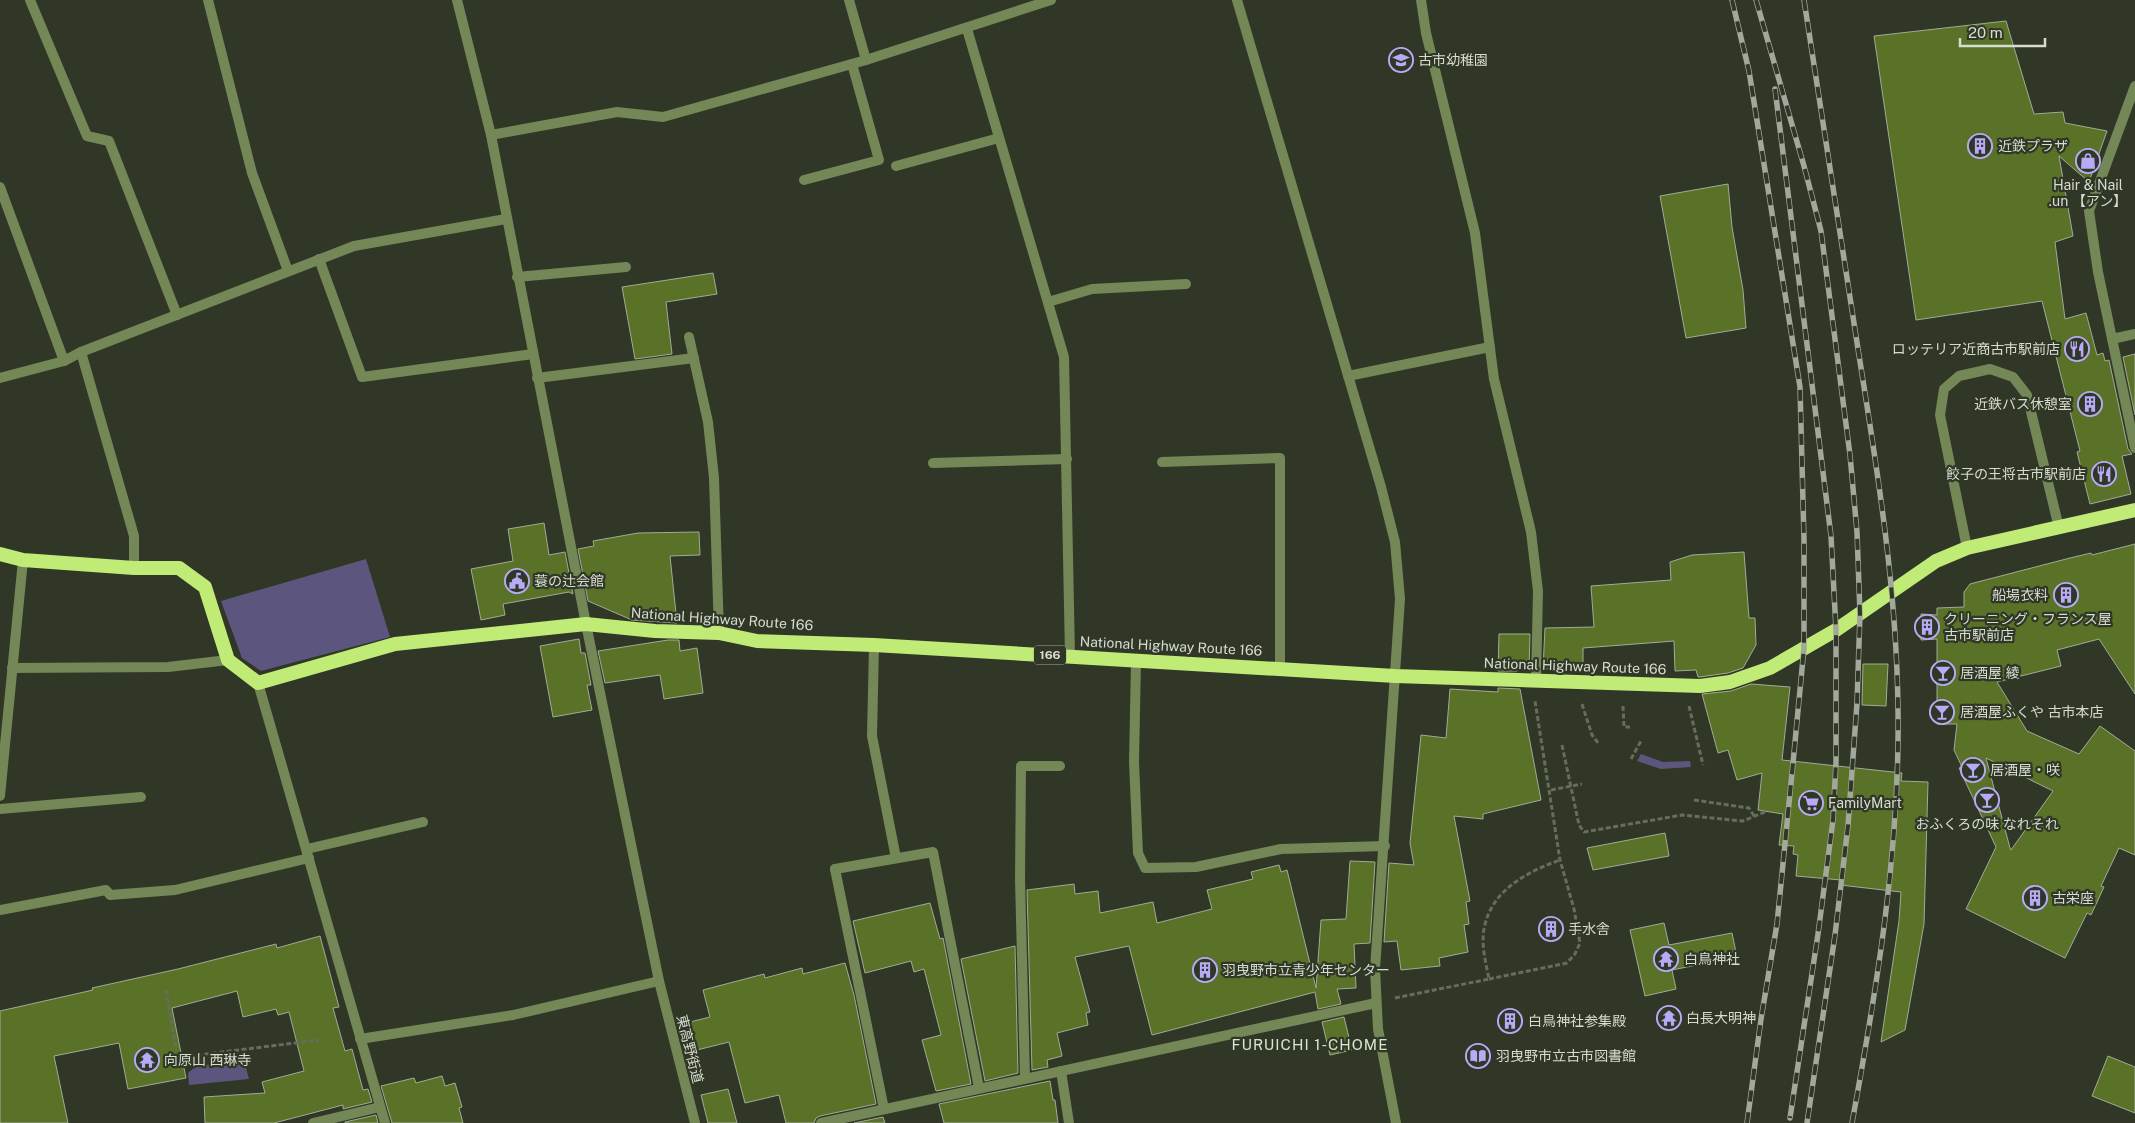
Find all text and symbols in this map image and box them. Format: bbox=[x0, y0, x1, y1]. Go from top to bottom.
scale bar bbox=[1960, 15, 2045, 47]
text: 20 m bbox=[1968, 24, 2003, 41]
school or university icon: 古市幼稚園 bbox=[1388, 47, 1414, 73]
place label: 古市幼稚園 bbox=[1418, 52, 1488, 68]
building icon: 近鉄プラザ bbox=[1967, 133, 1993, 159]
place label: 近鉄プラザ bbox=[1998, 138, 2068, 154]
shop icon: Hair & Nail .un 【アン】 bbox=[2075, 148, 2101, 174]
place label: Hair & Nail .un 【アン】 bbox=[2049, 177, 2127, 209]
restaurant icon: ロッテリア近商古市駅前店 bbox=[2064, 336, 2090, 362]
place label: ロッテリア近商古市駅前店 bbox=[1892, 341, 2060, 357]
building icon: 近鉄バス休憩室 bbox=[2077, 391, 2103, 417]
place label: 近鉄バス休憩室 bbox=[1974, 396, 2072, 412]
restaurant icon: 餃子の王将古市駅前店 bbox=[2091, 461, 2117, 487]
place label: 餃子の王将古市駅前店 bbox=[1946, 466, 2086, 482]
public building icon: 蓑の辻会館 bbox=[504, 568, 530, 594]
place label: 蓑の辻会館 bbox=[534, 573, 604, 589]
building icon: 船場衣料 bbox=[2053, 582, 2079, 608]
place label: 船場衣料 bbox=[1992, 587, 2048, 603]
street label: National Highway Route 166 bbox=[630, 605, 814, 633]
place label: クリーニング・フランス屋 古市駅前店 bbox=[1944, 611, 2112, 643]
building icon: クリーニング・フランス屋 古市駅前店 bbox=[1914, 614, 1940, 640]
street label: National Highway Route 166 bbox=[1079, 633, 1263, 659]
road number: 166 bbox=[1034, 646, 1066, 664]
street label: National Highway Route 166 bbox=[1483, 655, 1667, 677]
bar icon: 居酒屋 綾 bbox=[1930, 660, 1956, 686]
place label: 居酒屋 綾 bbox=[1960, 665, 2019, 681]
bar icon: 居酒屋ふくや 古市本店 bbox=[1929, 699, 1955, 725]
place label: 居酒屋ふくや 古市本店 bbox=[1960, 704, 2103, 720]
bar icon: 居酒屋・咲 bbox=[1960, 757, 1986, 783]
place label: 居酒屋・咲 bbox=[1990, 762, 2060, 778]
bar icon: おふくろの味 なれそれ bbox=[1974, 787, 2000, 813]
supermarket icon: FamilyMart bbox=[1798, 790, 1824, 816]
place label: FamilyMart bbox=[1828, 795, 1902, 811]
place label: おふくろの味 なれそれ bbox=[1915, 816, 2059, 832]
building icon: 古栄座 bbox=[2022, 885, 2048, 911]
place label: 古栄座 bbox=[2052, 890, 2094, 906]
building icon: 手水舎 bbox=[1538, 916, 1564, 942]
place label: 手水舎 bbox=[1568, 921, 1610, 937]
temple icon: 白鳥神社 bbox=[1653, 946, 1679, 972]
place label: 白鳥神社 bbox=[1684, 951, 1740, 967]
building icon: 羽曳野市立青少年センター bbox=[1192, 957, 1218, 983]
place label: 羽曳野市立青少年センター bbox=[1222, 962, 1390, 978]
temple icon: 白長大明神 bbox=[1656, 1005, 1682, 1031]
building icon: 白鳥神社参集殿 bbox=[1497, 1008, 1523, 1034]
place label: 白長大明神 bbox=[1686, 1010, 1756, 1026]
street label: 東高野街道 bbox=[674, 1013, 706, 1085]
place label: 白鳥神社参集殿 bbox=[1528, 1013, 1626, 1029]
district label: FURUICHI 1-CHOME bbox=[1232, 1036, 1388, 1053]
library icon: 羽曳野市立古市図書館 bbox=[1465, 1043, 1491, 1069]
temple icon: 向原山 西琳寺 bbox=[134, 1047, 160, 1073]
place label: 羽曳野市立古市図書館 bbox=[1496, 1048, 1636, 1064]
place label: 向原山 西琳寺 bbox=[164, 1052, 251, 1068]

